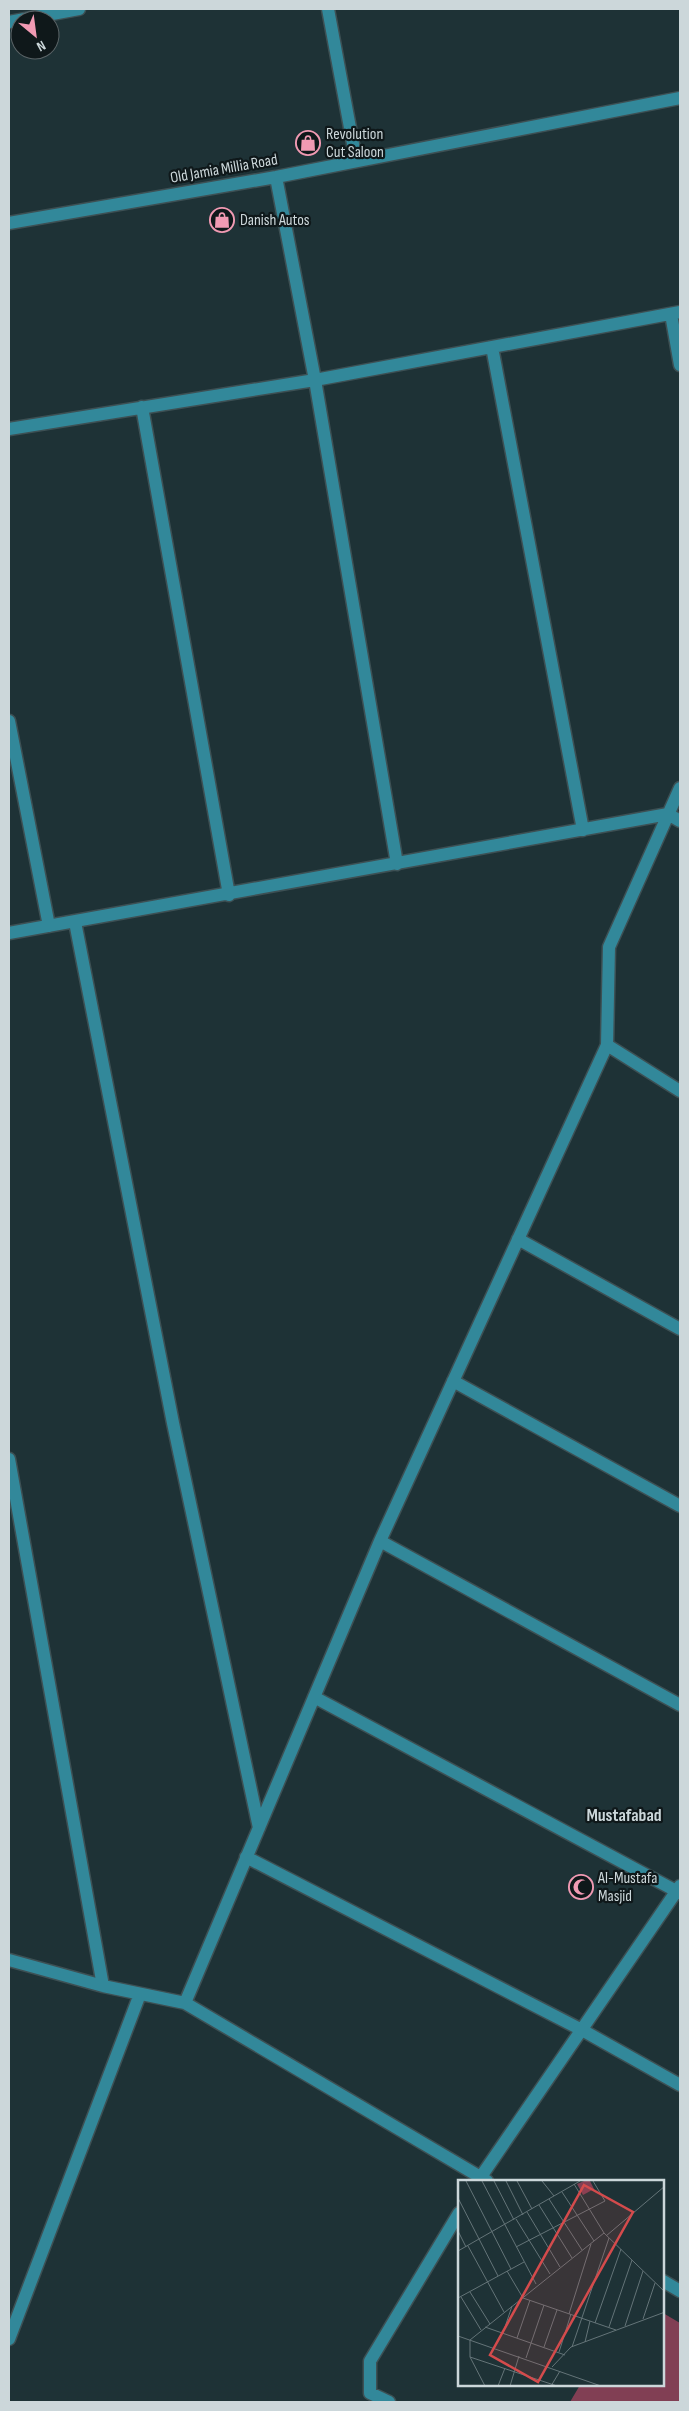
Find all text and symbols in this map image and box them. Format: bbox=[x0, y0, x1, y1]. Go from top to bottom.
north arrow bbox=[10, 10, 60, 60]
text: N bbox=[34, 37, 48, 55]
place label: Revolution Cut Saloon bbox=[326, 125, 384, 162]
shop icon: Revolution Cut Saloon bbox=[295, 130, 321, 156]
street label: Old Jamia Millia Road bbox=[169, 150, 279, 188]
shop icon: Danish Autos bbox=[209, 207, 235, 233]
place label: Danish Autos bbox=[240, 211, 310, 230]
district label: Mustafabad bbox=[586, 1805, 662, 1826]
place label: Al-Mustafa Masjid bbox=[597, 1869, 657, 1906]
mosque icon: Al-Mustafa Masjid bbox=[568, 1874, 594, 1900]
inset map bbox=[458, 2180, 664, 2386]

